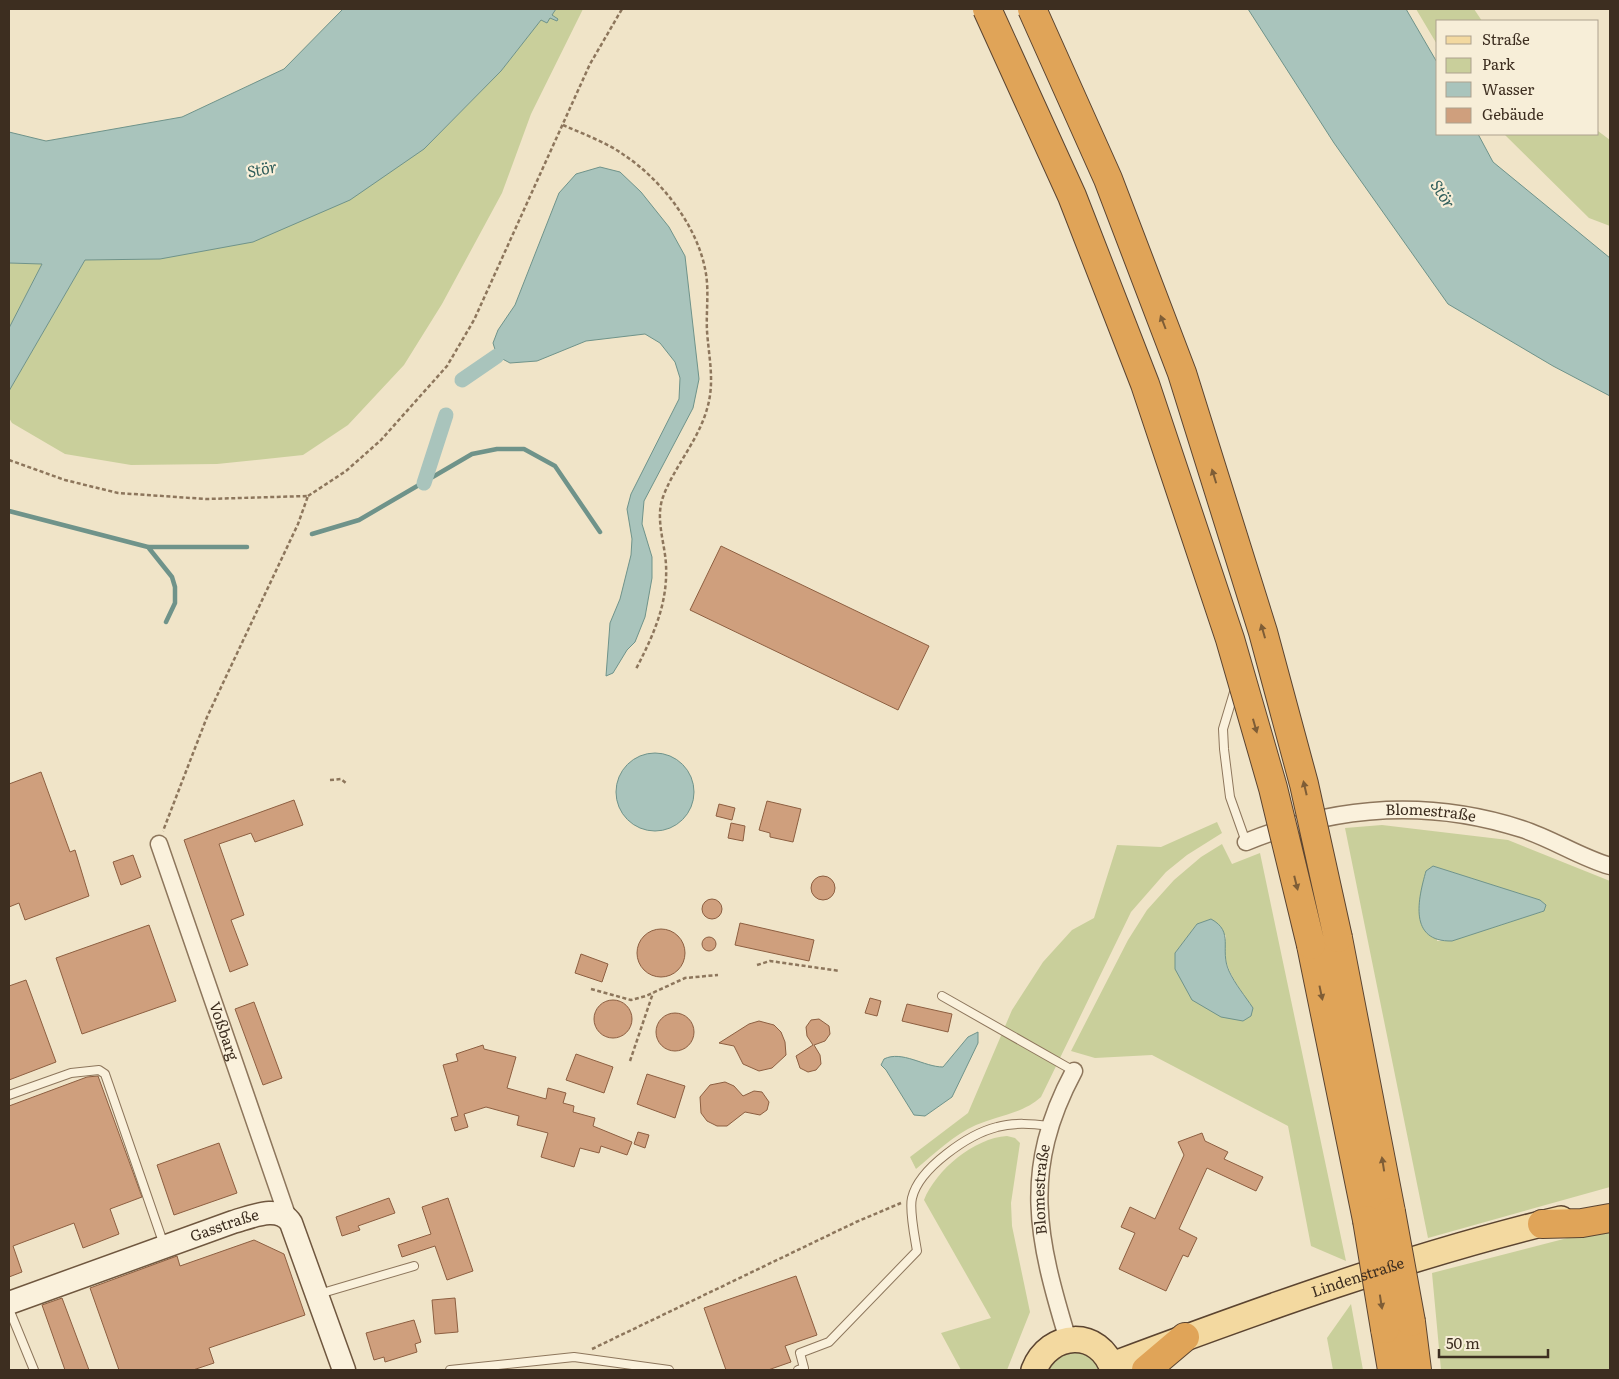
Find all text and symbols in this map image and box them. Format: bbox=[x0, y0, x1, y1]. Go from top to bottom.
legend bbox=[1436, 20, 1599, 135]
text: Straße bbox=[1482, 27, 1530, 50]
text: Park bbox=[1482, 52, 1516, 75]
text: Wasser bbox=[1482, 77, 1534, 100]
text: Gebäude bbox=[1482, 102, 1544, 125]
water label: Stör bbox=[245, 153, 279, 183]
water label: Stör bbox=[1426, 174, 1462, 213]
one-way arrow bbox=[1159, 314, 1167, 329]
one-way arrow bbox=[1210, 469, 1218, 484]
one-way arrow bbox=[1258, 624, 1266, 639]
one-way arrow bbox=[1251, 718, 1259, 733]
one-way arrow bbox=[1301, 781, 1309, 796]
street label: Blomestraße bbox=[1385, 797, 1478, 827]
one-way arrow bbox=[1292, 875, 1300, 890]
one-way arrow bbox=[1317, 985, 1325, 1001]
street label: Voßbarg bbox=[204, 998, 246, 1064]
street label: Blomestraße bbox=[1026, 1141, 1055, 1236]
one-way arrow bbox=[1378, 1155, 1386, 1171]
street label: Gasstraße bbox=[186, 1202, 261, 1247]
street label: Lindenstraße bbox=[1308, 1250, 1407, 1302]
one-way arrow bbox=[1377, 1295, 1385, 1311]
scale bar bbox=[1439, 1326, 1548, 1358]
text: 50 m bbox=[1446, 1331, 1480, 1354]

